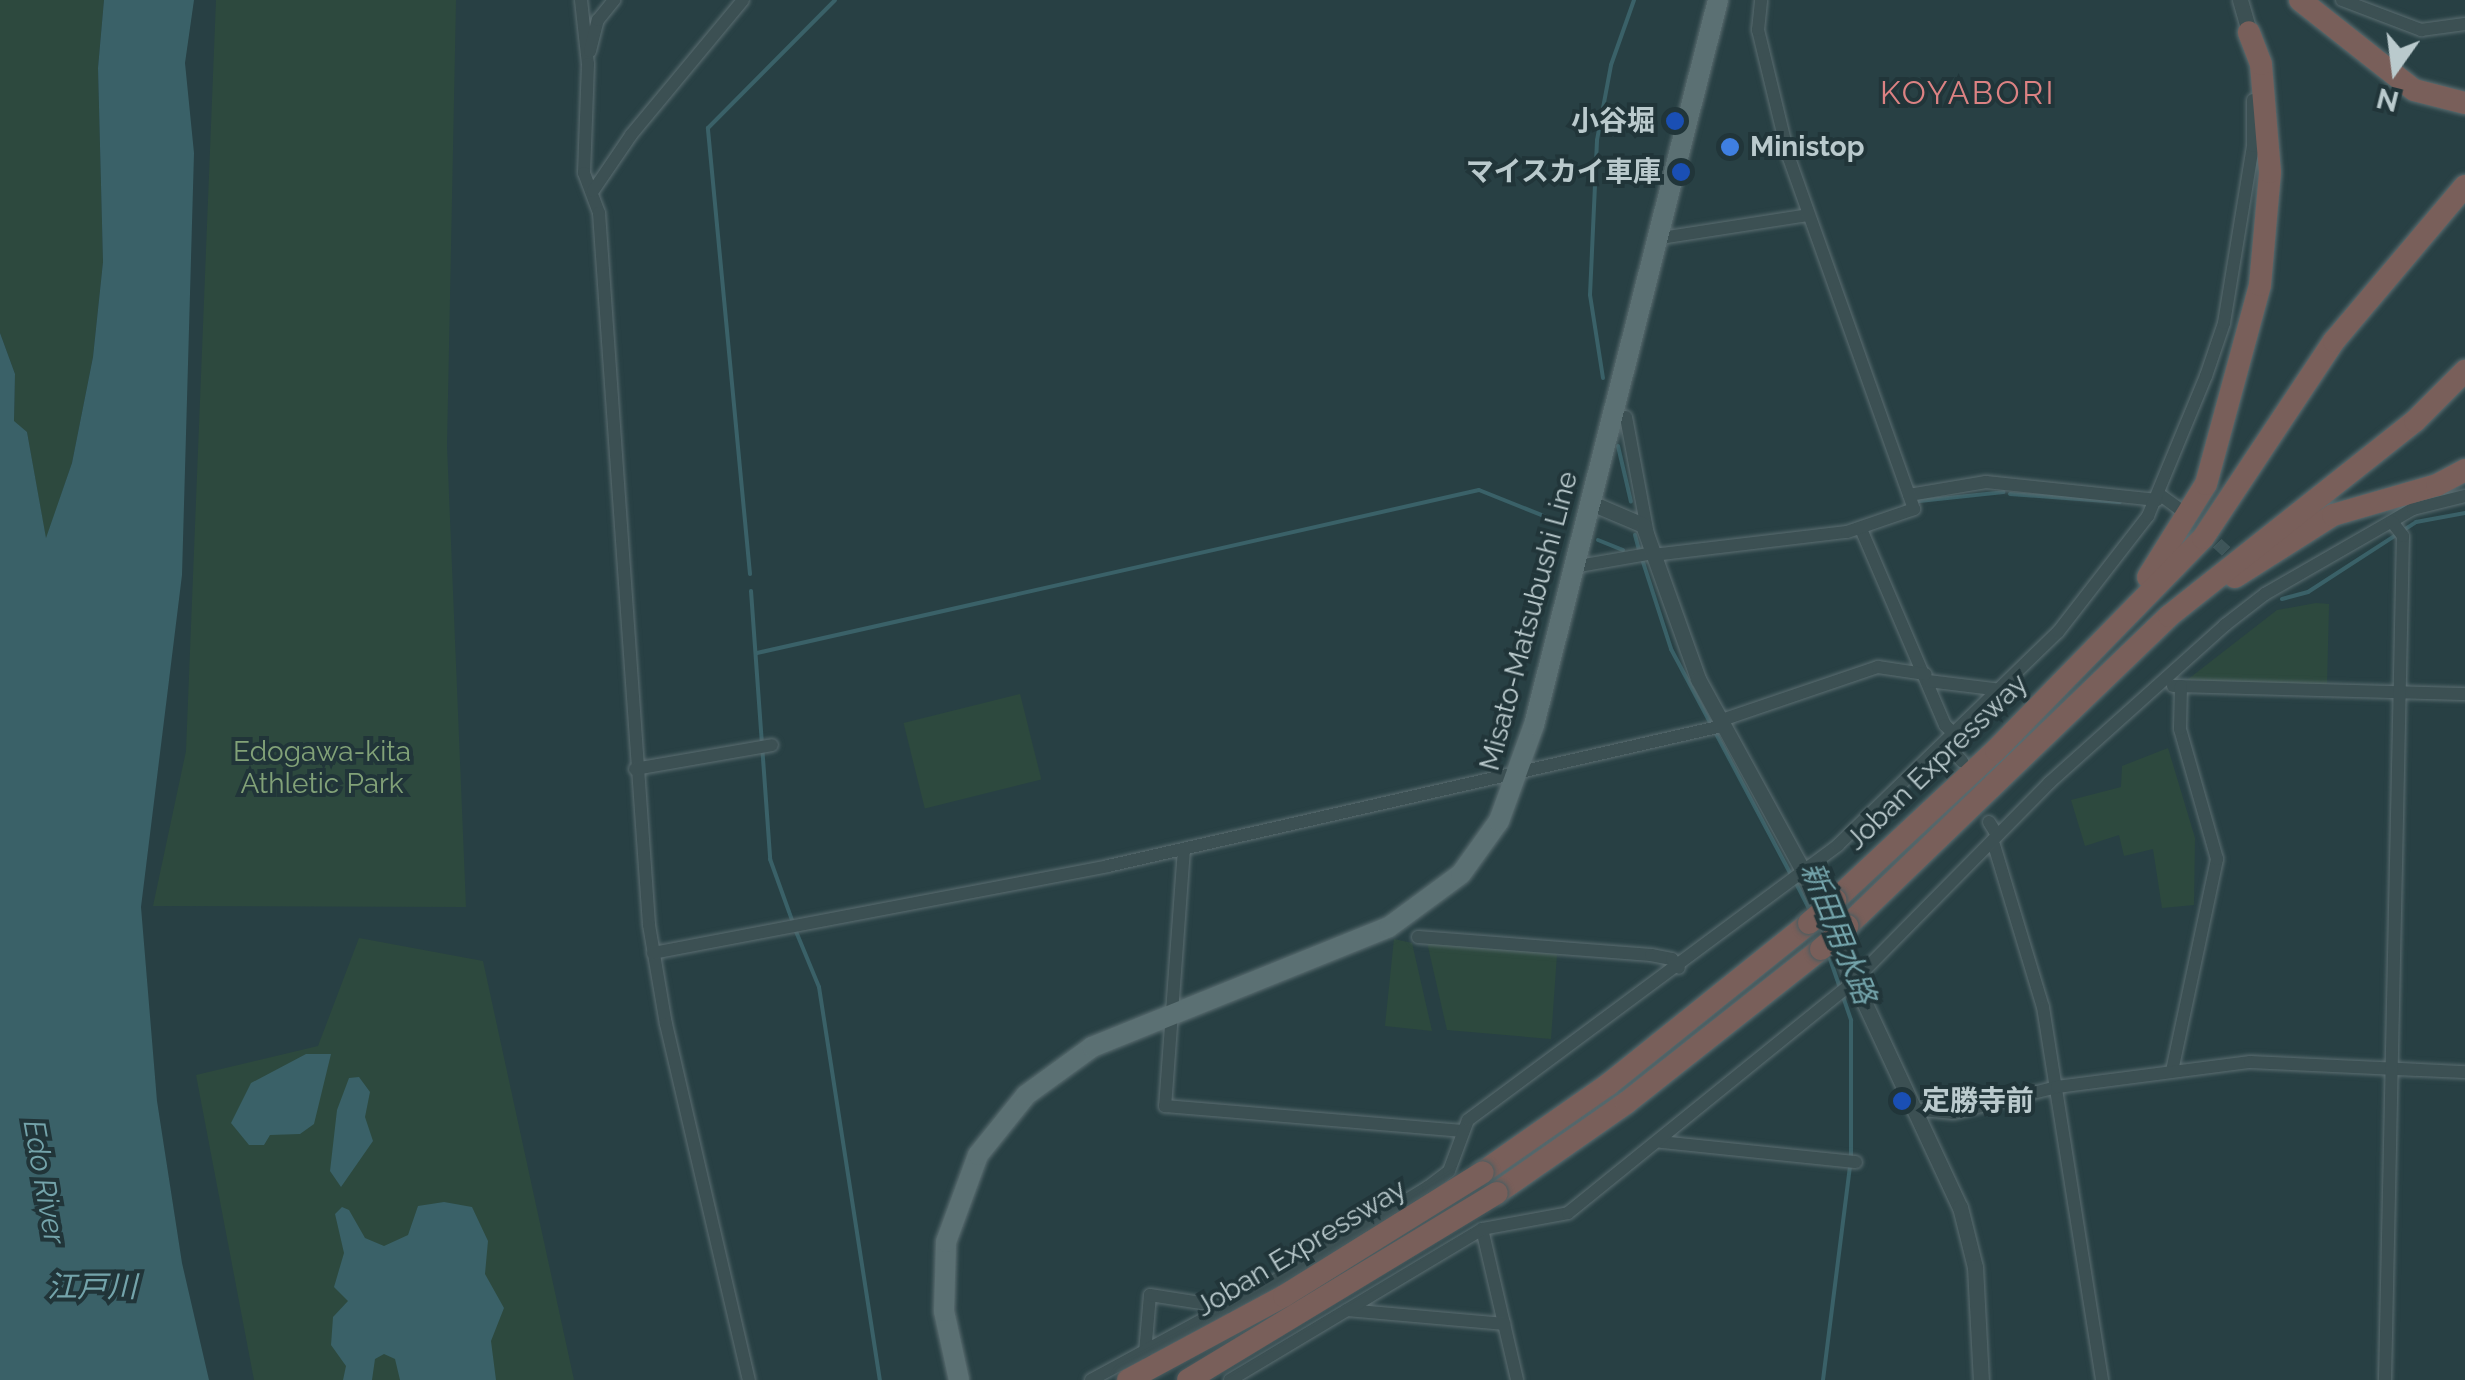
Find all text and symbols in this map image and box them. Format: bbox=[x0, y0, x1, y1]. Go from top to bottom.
north arrow bbox=[2345, 20, 2445, 120]
district label: KOYABORI bbox=[1880, 74, 2056, 112]
text: N bbox=[2373, 81, 2402, 118]
place label: 小谷堀 bbox=[1571, 104, 1655, 138]
marker: 小谷堀 bbox=[1664, 110, 1686, 132]
place label: Ministop bbox=[1750, 130, 1864, 164]
marker: Ministop bbox=[1719, 136, 1741, 158]
place label: マイスカイ車庫 bbox=[1465, 155, 1661, 189]
marker: マイスカイ車庫 bbox=[1670, 161, 1692, 183]
street label: Misato-Matsubushi Line bbox=[1473, 468, 1585, 774]
street label: Joban Expressway bbox=[1839, 667, 2035, 857]
park label: Edogawa-kita Athletic Park bbox=[233, 735, 411, 801]
water label: 新田用水路 bbox=[1793, 857, 1883, 1009]
place label: 定勝寺前 bbox=[1922, 1084, 2034, 1118]
marker: 定勝寺前 bbox=[1891, 1090, 1913, 1112]
water label: Edo River bbox=[15, 1117, 73, 1247]
street label: Joban Expressway bbox=[1190, 1172, 1412, 1324]
water label: 江戸川 bbox=[47, 1269, 137, 1305]

